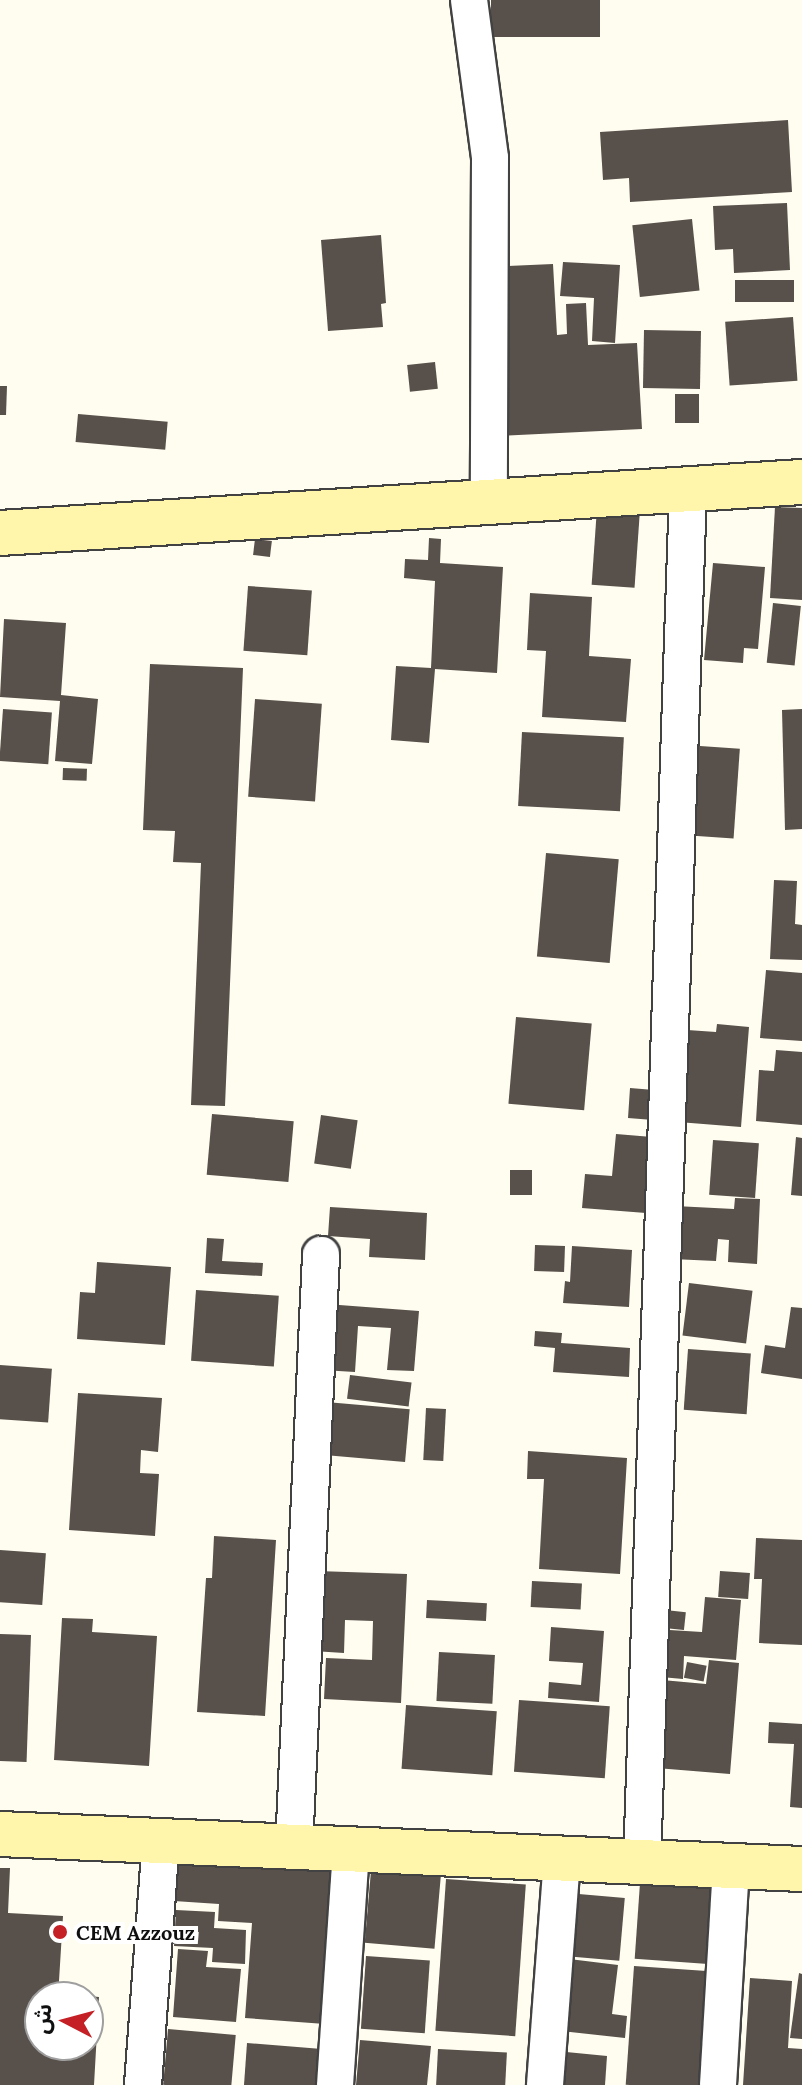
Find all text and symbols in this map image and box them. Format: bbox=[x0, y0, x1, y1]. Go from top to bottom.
place label: CEM Azzouz bbox=[76, 1920, 195, 1944]
marker: CEM Azzouz bbox=[51, 1923, 69, 1941]
north arrow bbox=[24, 1981, 104, 2061]
text: ش bbox=[27, 2002, 58, 2035]

